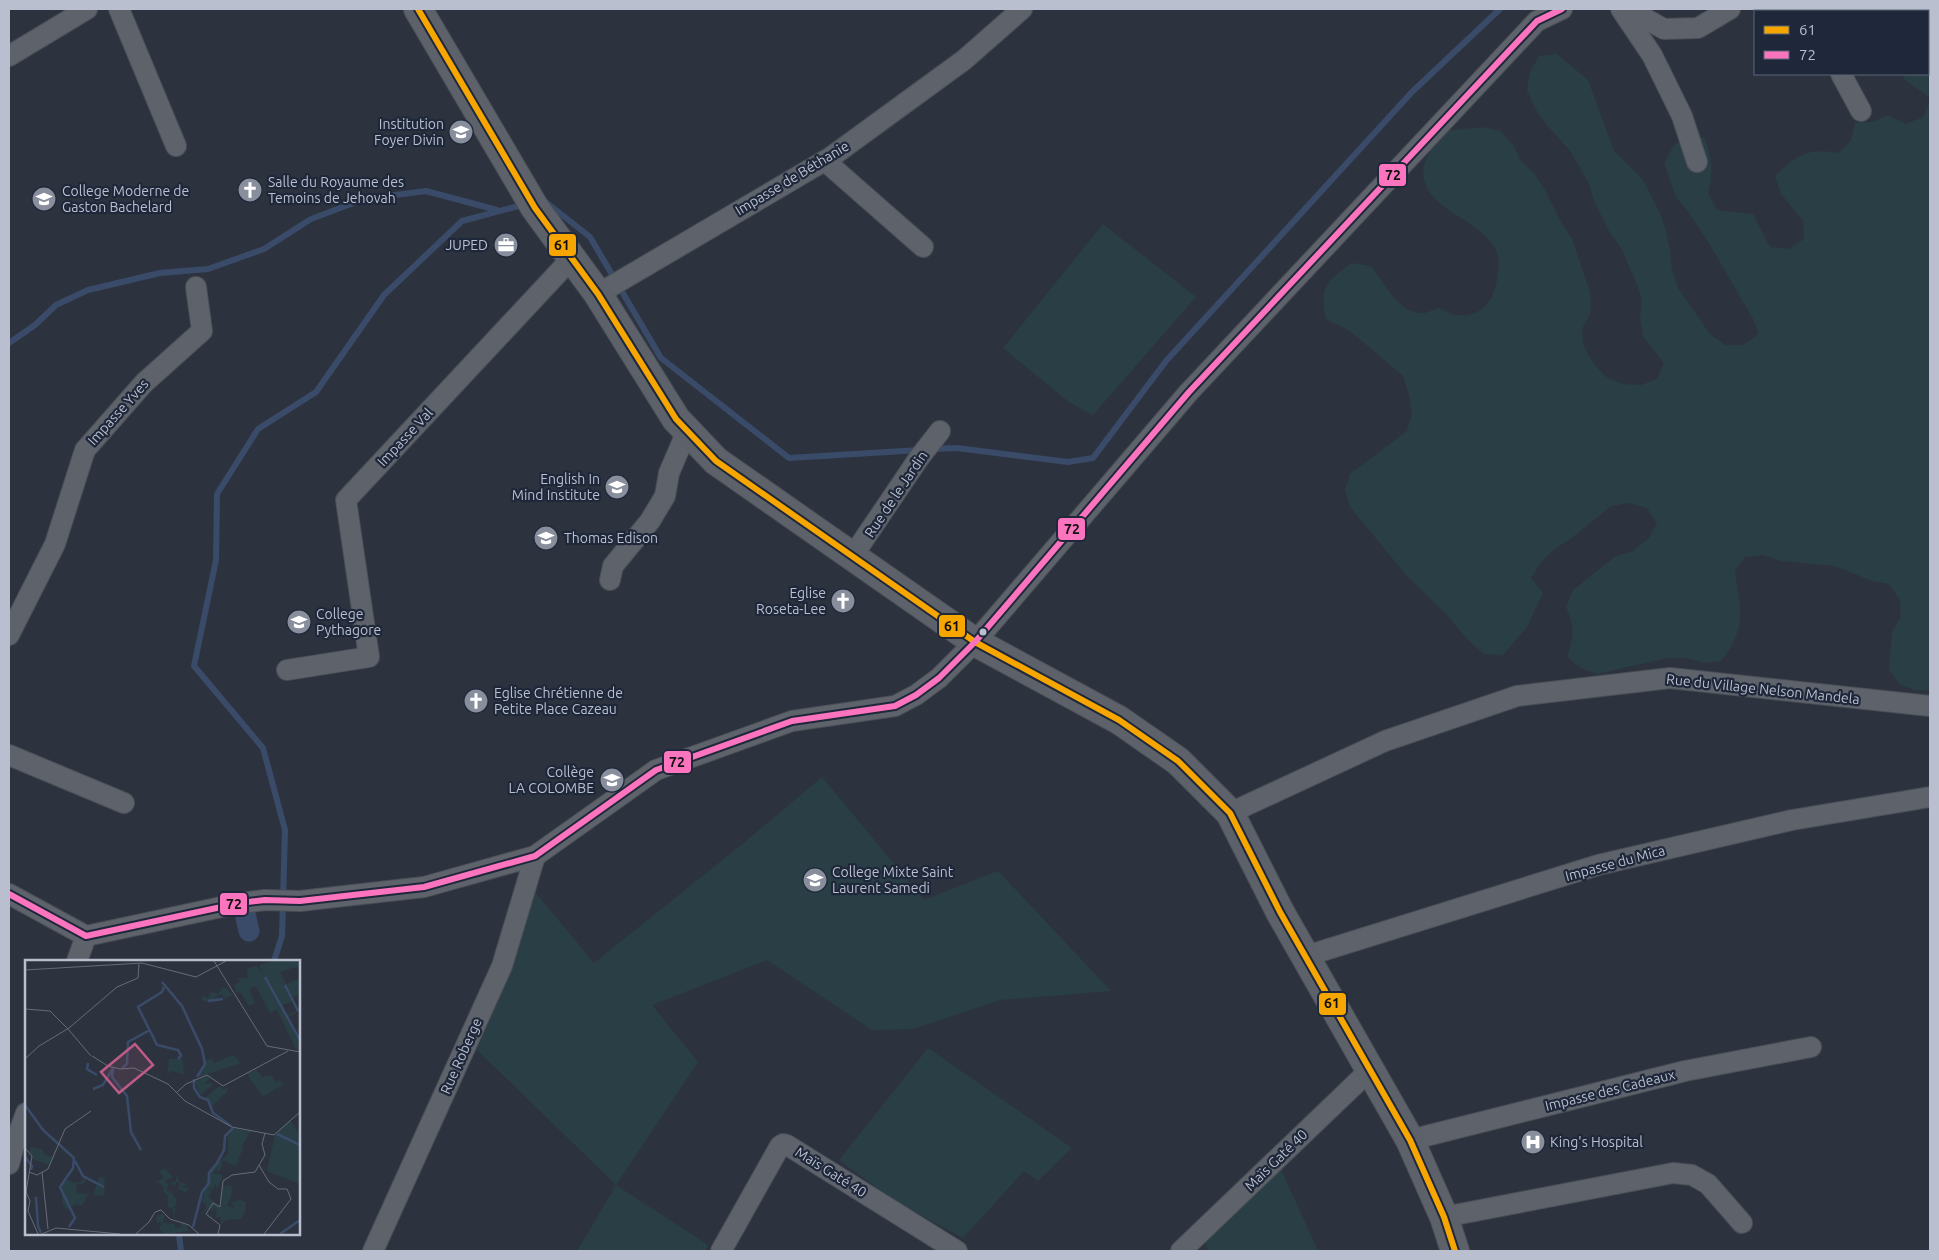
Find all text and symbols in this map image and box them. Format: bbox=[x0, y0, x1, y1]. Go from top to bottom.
legend bbox=[1754, 10, 1929, 75]
text: 61 bbox=[1799, 21, 1816, 38]
text: 72 bbox=[1799, 46, 1816, 63]
place label: Institution Foyer Divin bbox=[374, 116, 444, 148]
school or university icon: Institution Foyer Divin bbox=[448, 119, 474, 145]
street label: Impasse de Béthanie bbox=[732, 138, 852, 218]
line badge: 72 bbox=[1378, 163, 1407, 187]
text: 72 bbox=[1385, 167, 1401, 183]
place label: Salle du Royaume des Temoins de Jehovah bbox=[268, 174, 404, 206]
church icon: Salle du Royaume des Temoins de Jehovah bbox=[237, 177, 263, 203]
place label: College Moderne de Gaston Bachelard bbox=[62, 183, 189, 215]
school or university icon: College Moderne de Gaston Bachelard bbox=[31, 186, 57, 212]
office icon: JUPED bbox=[493, 232, 519, 258]
line badge: 61 bbox=[548, 233, 577, 257]
place label: JUPED bbox=[445, 237, 488, 253]
text: 61 bbox=[554, 237, 570, 253]
street label: Impasse Yves bbox=[84, 376, 152, 448]
street label: Impasse Val bbox=[374, 404, 436, 469]
street label: Rue de le Jardin bbox=[861, 448, 931, 540]
place label: English In Mind Institute bbox=[512, 471, 600, 503]
school or university icon: English In Mind Institute bbox=[604, 474, 630, 500]
line badge: 72 bbox=[1057, 517, 1086, 541]
text: 72 bbox=[1064, 521, 1080, 537]
school or university icon: Thomas Edison bbox=[533, 525, 559, 551]
place label: Thomas Edison bbox=[564, 530, 658, 546]
place label: Eglise Roseta-Lee bbox=[756, 585, 826, 617]
church icon: Eglise Roseta-Lee bbox=[830, 588, 856, 614]
place label: College Pythagore bbox=[316, 606, 381, 638]
school or university icon: College Pythagore bbox=[286, 609, 312, 635]
line badge: 61 bbox=[938, 614, 966, 638]
text: 61 bbox=[944, 618, 960, 634]
unlabelled marker bbox=[978, 627, 988, 637]
street label: Rue du Village Nelson Mandela bbox=[1666, 671, 1860, 707]
place label: Eglise Chrétienne de Petite Place Cazeau bbox=[494, 685, 623, 717]
church icon: Eglise Chrétienne de Petite Place Cazeau bbox=[463, 688, 489, 714]
line badge: 72 bbox=[663, 750, 692, 774]
text: 72 bbox=[669, 754, 685, 770]
place label: Collège LA COLOMBE bbox=[508, 764, 594, 796]
school or university icon: Collège LA COLOMBE bbox=[599, 767, 625, 793]
street label: Impasse du Mica bbox=[1563, 842, 1667, 884]
place label: College Mixte Saint Laurent Samedi bbox=[832, 864, 954, 896]
school or university icon: College Mixte Saint Laurent Samedi bbox=[802, 867, 828, 893]
line badge: 72 bbox=[219, 892, 248, 916]
text: 72 bbox=[226, 896, 242, 912]
inset map bbox=[25, 960, 300, 1235]
line badge: 61 bbox=[1318, 992, 1347, 1016]
text: 61 bbox=[1324, 995, 1340, 1011]
street label: Rue Roberge bbox=[437, 1016, 485, 1096]
street label: Impasse des Cadeaux bbox=[1543, 1066, 1677, 1114]
street label: Maïs Gaté 40 bbox=[1241, 1126, 1311, 1194]
hospital icon: King's Hospital bbox=[1520, 1129, 1546, 1155]
place label: King's Hospital bbox=[1550, 1134, 1643, 1150]
street label: Maïs Gaté 40 bbox=[793, 1144, 870, 1200]

